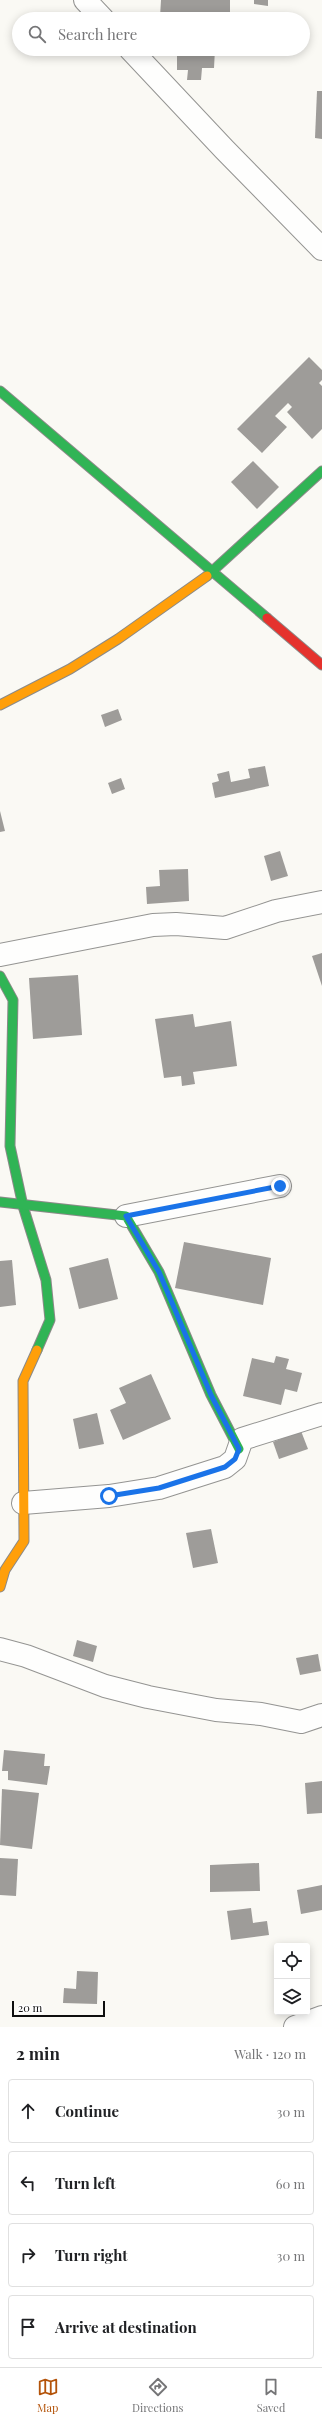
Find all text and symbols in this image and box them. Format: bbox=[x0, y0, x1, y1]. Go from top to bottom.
search box bbox=[12, 12, 310, 56]
icon: search bbox=[26, 23, 48, 45]
text: Search here bbox=[58, 24, 137, 44]
route end bbox=[271, 1177, 289, 1195]
route start bbox=[100, 1487, 118, 1505]
map controls bbox=[274, 1943, 310, 2015]
button: locate bbox=[274, 1943, 310, 1979]
button: layers bbox=[274, 1979, 310, 2015]
scale bar bbox=[12, 1999, 105, 2018]
text: 20 m bbox=[18, 2000, 42, 2015]
text: 2 min bbox=[16, 2042, 60, 2064]
text: Walk · 120 m bbox=[234, 2045, 306, 2062]
icon: ahead bbox=[17, 2100, 39, 2122]
text: Continue bbox=[55, 2101, 119, 2121]
text: 30 m bbox=[277, 2103, 305, 2120]
icon: left bbox=[17, 2172, 39, 2194]
text: Turn left bbox=[55, 2173, 116, 2193]
text: 60 m bbox=[276, 2175, 305, 2192]
icon: right bbox=[17, 2244, 39, 2266]
text: Turn right bbox=[55, 2245, 128, 2265]
text: 30 m bbox=[277, 2247, 305, 2264]
icon: arrive bbox=[17, 2316, 39, 2338]
text: Arrive at destination bbox=[55, 2317, 197, 2337]
tab: Map bbox=[37, 2376, 59, 2415]
tab: Directions bbox=[132, 2376, 183, 2415]
tab: Saved bbox=[257, 2376, 285, 2415]

